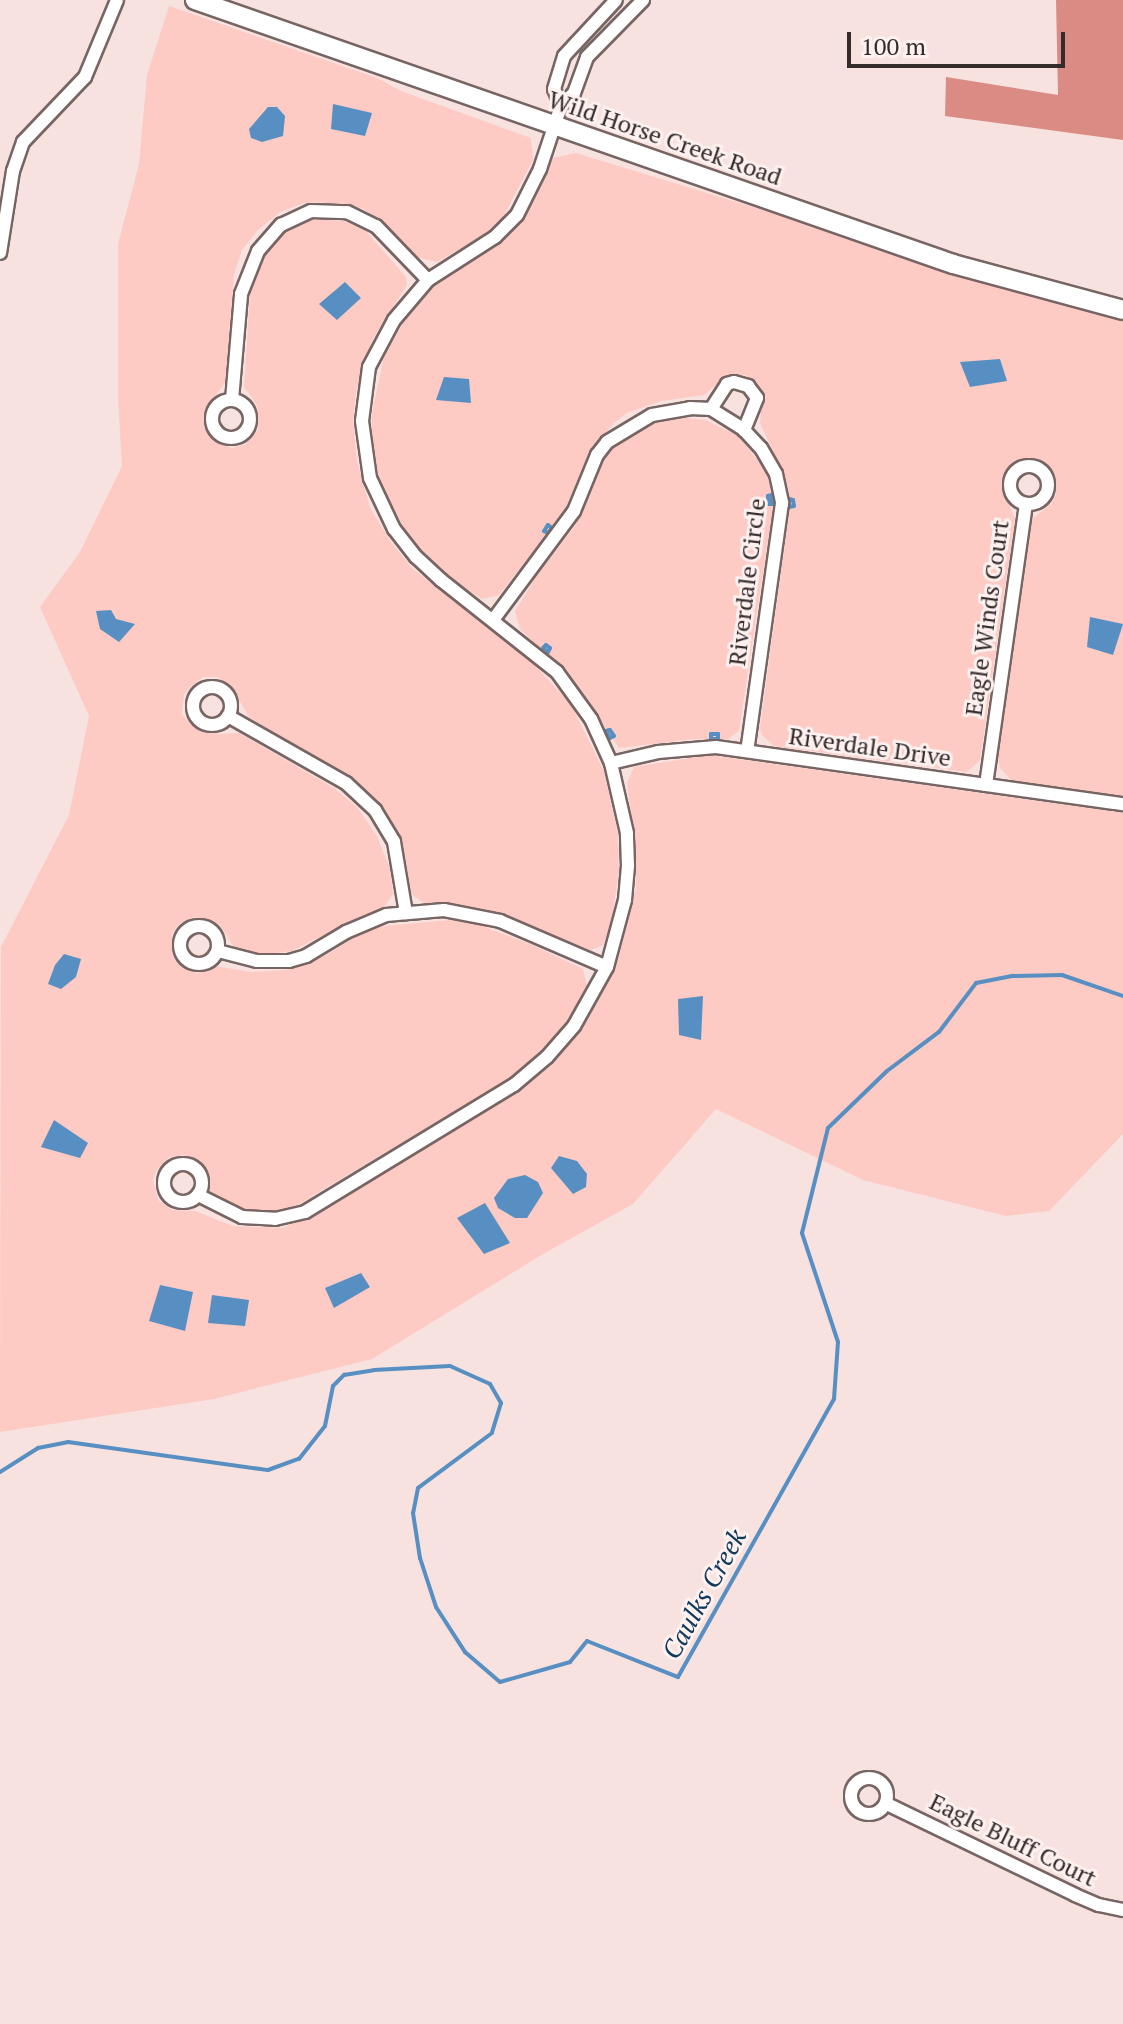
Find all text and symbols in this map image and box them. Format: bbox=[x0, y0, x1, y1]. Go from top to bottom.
scale bar bbox=[851, 16, 1069, 66]
text: 100 m bbox=[861, 30, 926, 62]
street label: Wild Horse Creek Road bbox=[545, 85, 785, 191]
street label: Riverdale Circle bbox=[722, 497, 772, 667]
street label: Eagle Winds Court bbox=[959, 518, 1015, 718]
street label: Riverdale Drive bbox=[787, 721, 953, 773]
water label: Caulks Creek bbox=[656, 1524, 752, 1664]
street label: Eagle Bluff Court bbox=[925, 1787, 1101, 1893]

